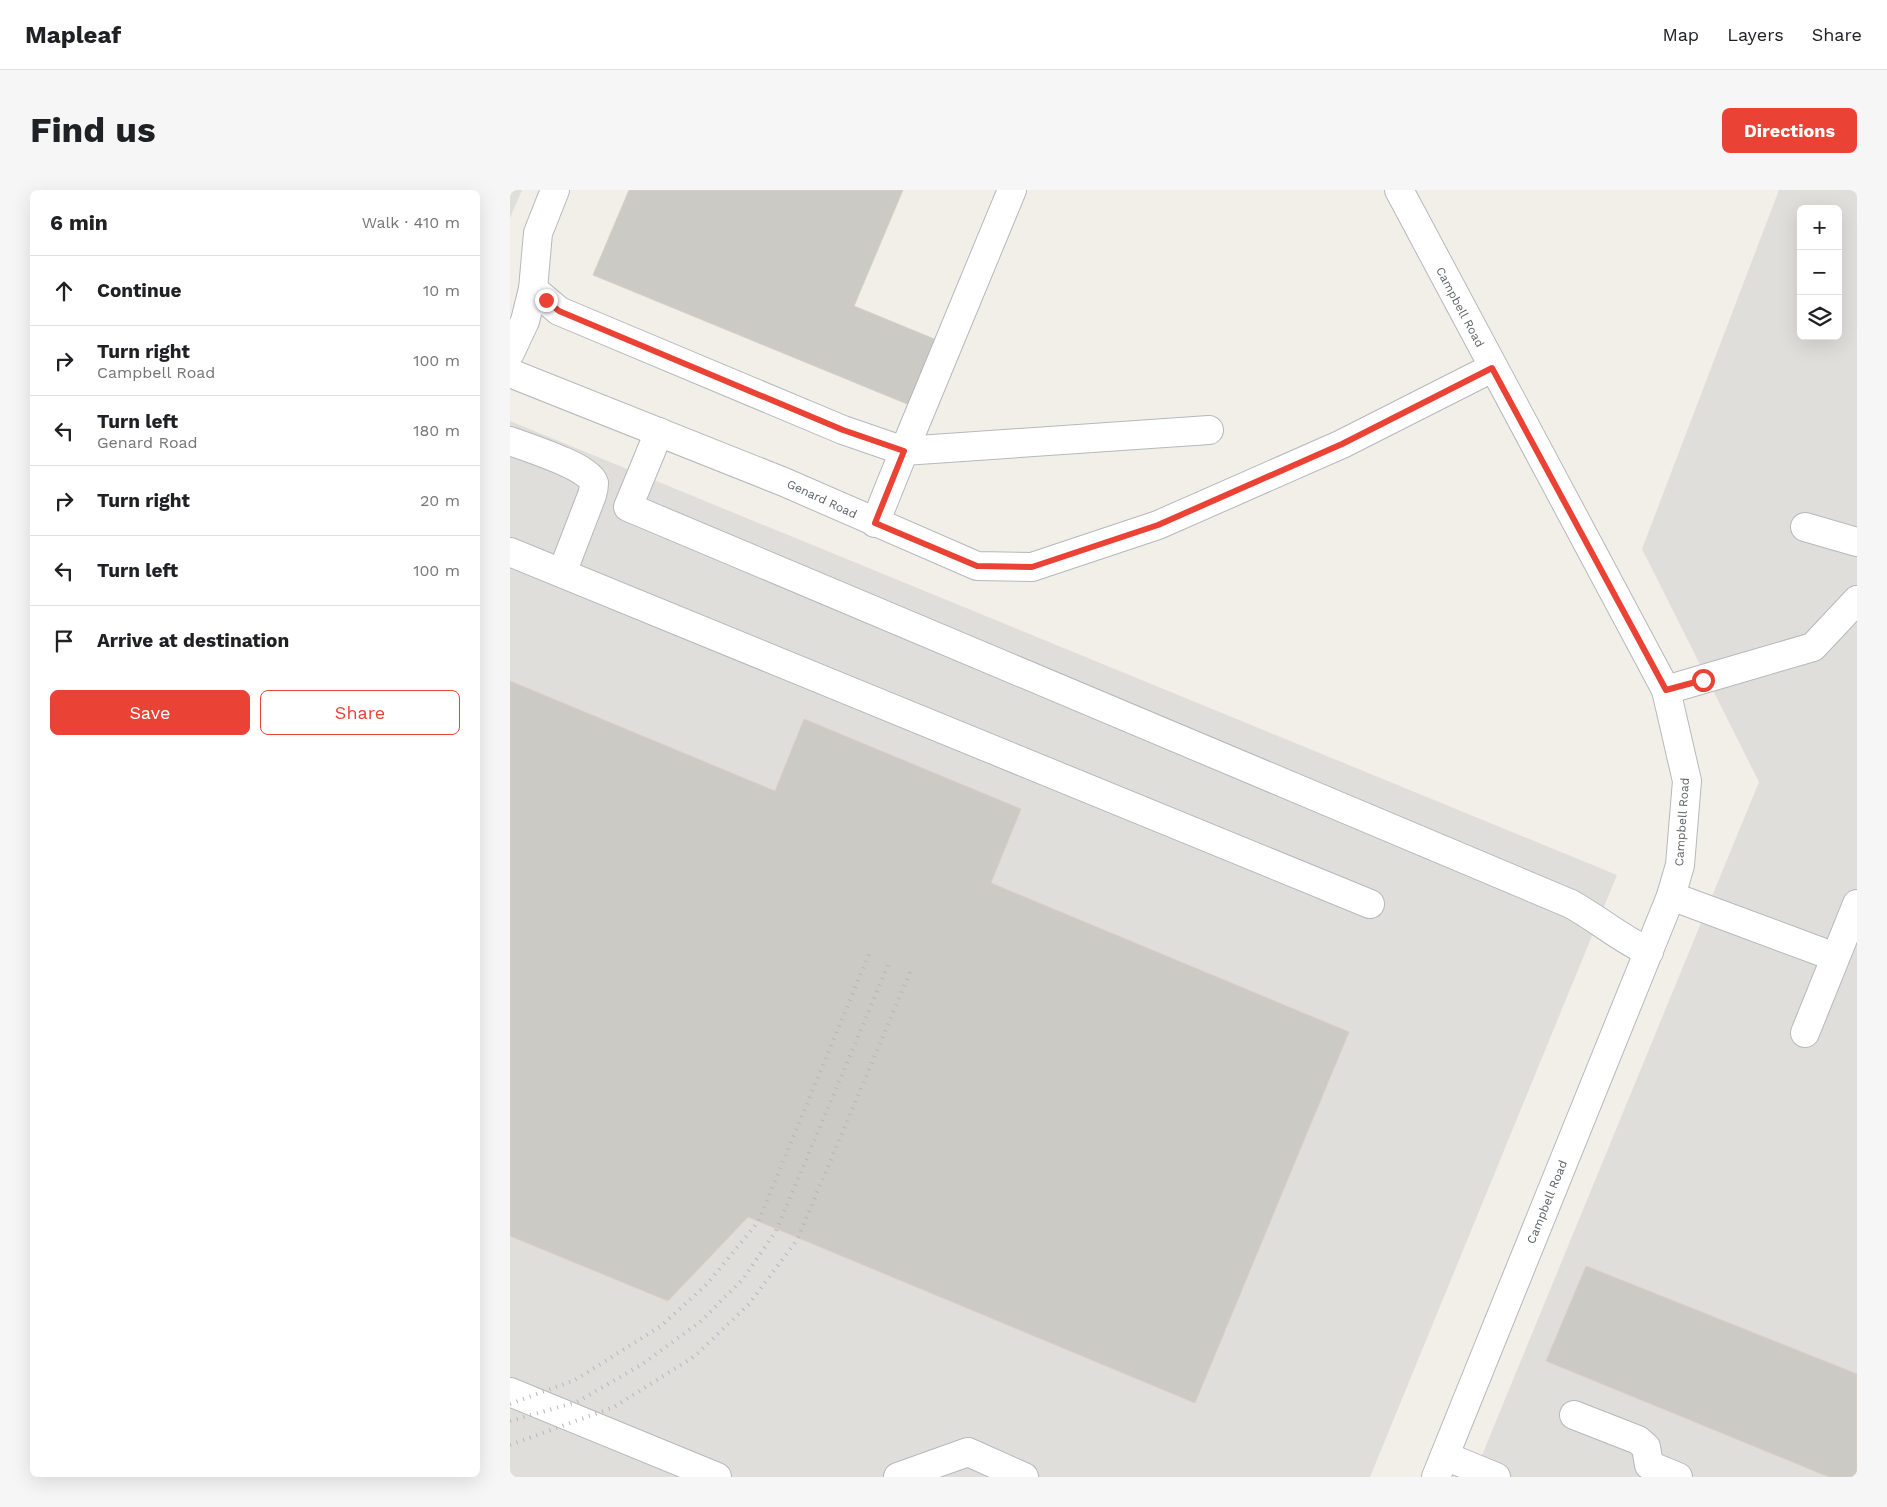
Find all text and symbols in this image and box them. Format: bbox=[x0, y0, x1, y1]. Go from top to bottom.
text: Mapleaf bbox=[25, 21, 121, 49]
text: Map bbox=[1662, 24, 1699, 45]
text: Layers bbox=[1727, 24, 1784, 45]
text: Share bbox=[1812, 24, 1862, 45]
button: Directions bbox=[1722, 108, 1857, 153]
text: Find us bbox=[30, 109, 156, 151]
map controls bbox=[1797, 205, 1842, 340]
button: + bbox=[1797, 205, 1842, 250]
text: 6 min bbox=[50, 210, 108, 235]
text: Walk · 410 m bbox=[362, 213, 460, 232]
button: − bbox=[1797, 250, 1842, 295]
street label: Campbell Road bbox=[1433, 265, 1487, 349]
icon: ahead bbox=[50, 277, 78, 305]
text: Continue bbox=[97, 279, 181, 302]
text: 10 m bbox=[423, 281, 460, 300]
route end bbox=[535, 289, 558, 312]
button: layers bbox=[1797, 295, 1842, 340]
text: Turn right bbox=[97, 340, 190, 363]
icon: right bbox=[50, 347, 78, 375]
text: 100 m bbox=[413, 351, 460, 370]
text: Campbell Road bbox=[97, 363, 215, 382]
text: Turn left bbox=[97, 410, 178, 433]
icon: left bbox=[50, 417, 78, 445]
text: 180 m bbox=[413, 421, 460, 440]
text: Genard Road bbox=[97, 433, 198, 452]
street label: Genard Road bbox=[785, 477, 859, 521]
icon: right bbox=[50, 487, 78, 515]
text: Turn right bbox=[97, 489, 190, 512]
text: 20 m bbox=[420, 491, 460, 510]
icon: left bbox=[50, 557, 78, 585]
text: Turn left bbox=[97, 559, 178, 582]
text: 100 m bbox=[413, 561, 460, 580]
icon: arrive bbox=[50, 627, 78, 655]
text: Arrive at destination bbox=[97, 629, 289, 652]
route start bbox=[1692, 669, 1715, 692]
button: Save bbox=[50, 690, 250, 735]
button: Share bbox=[260, 690, 460, 735]
street label: Campbell Road bbox=[1672, 777, 1692, 867]
street label: Campbell Road bbox=[1524, 1158, 1570, 1246]

